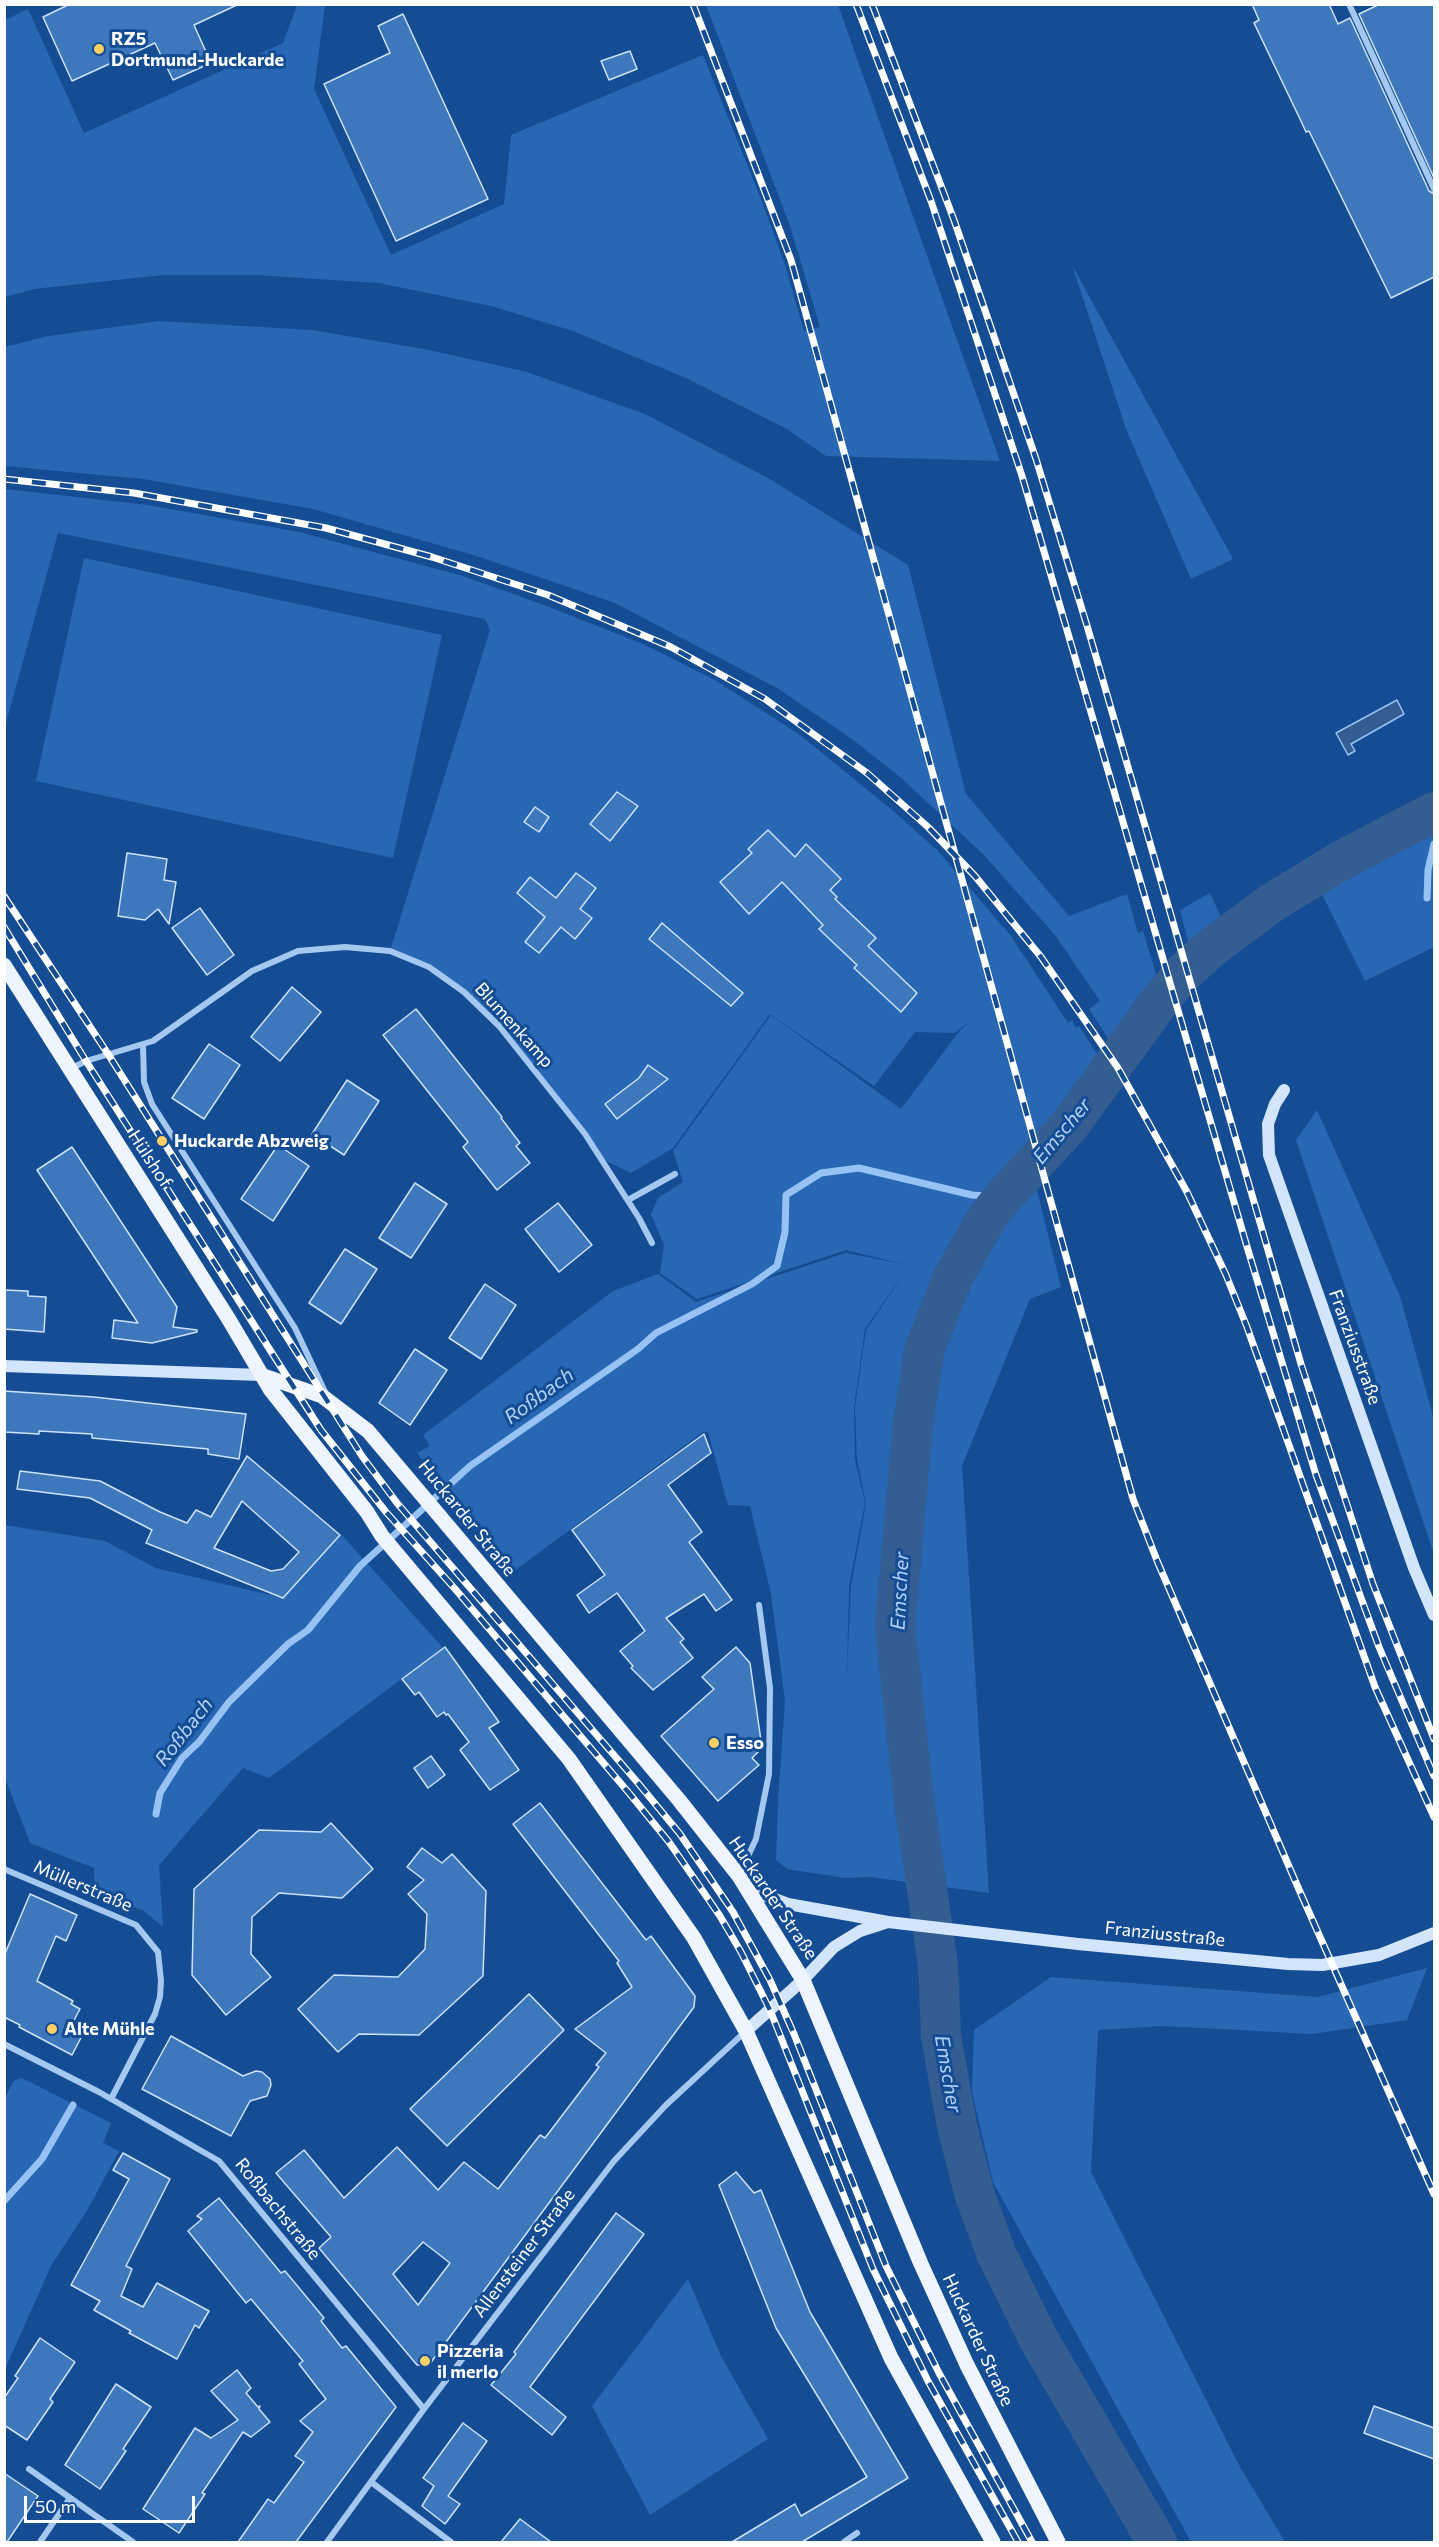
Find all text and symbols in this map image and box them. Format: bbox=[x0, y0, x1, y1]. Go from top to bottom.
place label: RZ5 Dortmund-Huckarde bbox=[111, 28, 284, 70]
marker: RZ5 Dortmund-Huckarde bbox=[92, 42, 106, 56]
street label: Blumenkamp bbox=[470, 978, 558, 1072]
water label: Emscher bbox=[1028, 1093, 1096, 1169]
street label: Hülshof bbox=[123, 1126, 177, 1192]
place label: Huckarde Abzweig bbox=[174, 1130, 329, 1152]
marker: Huckarde Abzweig bbox=[155, 1134, 169, 1148]
street label: Franziusstraße bbox=[1324, 1286, 1386, 1408]
water label: Roßbach bbox=[500, 1363, 578, 1429]
street label: Huckarder Straße bbox=[413, 1455, 521, 1581]
water label: Emscher bbox=[886, 1551, 914, 1631]
water label: Roßbach bbox=[150, 1693, 218, 1771]
place label: Esso bbox=[726, 1732, 764, 1754]
marker: Esso bbox=[707, 1736, 721, 1750]
street label: Huckarder Straße bbox=[724, 1832, 822, 1964]
street label: Müllerstraße bbox=[30, 1856, 136, 1916]
street label: Franziusstraße bbox=[1104, 1917, 1226, 1951]
place label: Alte Mühle bbox=[64, 2018, 155, 2040]
marker: Alte Mühle bbox=[45, 2022, 59, 2036]
water label: Emscher bbox=[929, 2033, 967, 2115]
street label: Roßbachstraße bbox=[230, 2154, 326, 2264]
street label: Allensteiner Straße bbox=[468, 2184, 580, 2322]
street label: Huckarder Straße bbox=[938, 2270, 1018, 2410]
place label: Pizzeria il merlo bbox=[437, 2340, 504, 2382]
marker: Pizzeria il merlo bbox=[418, 2354, 432, 2368]
scale bar bbox=[27, 2484, 198, 2522]
text: 50 m bbox=[35, 2495, 76, 2517]

